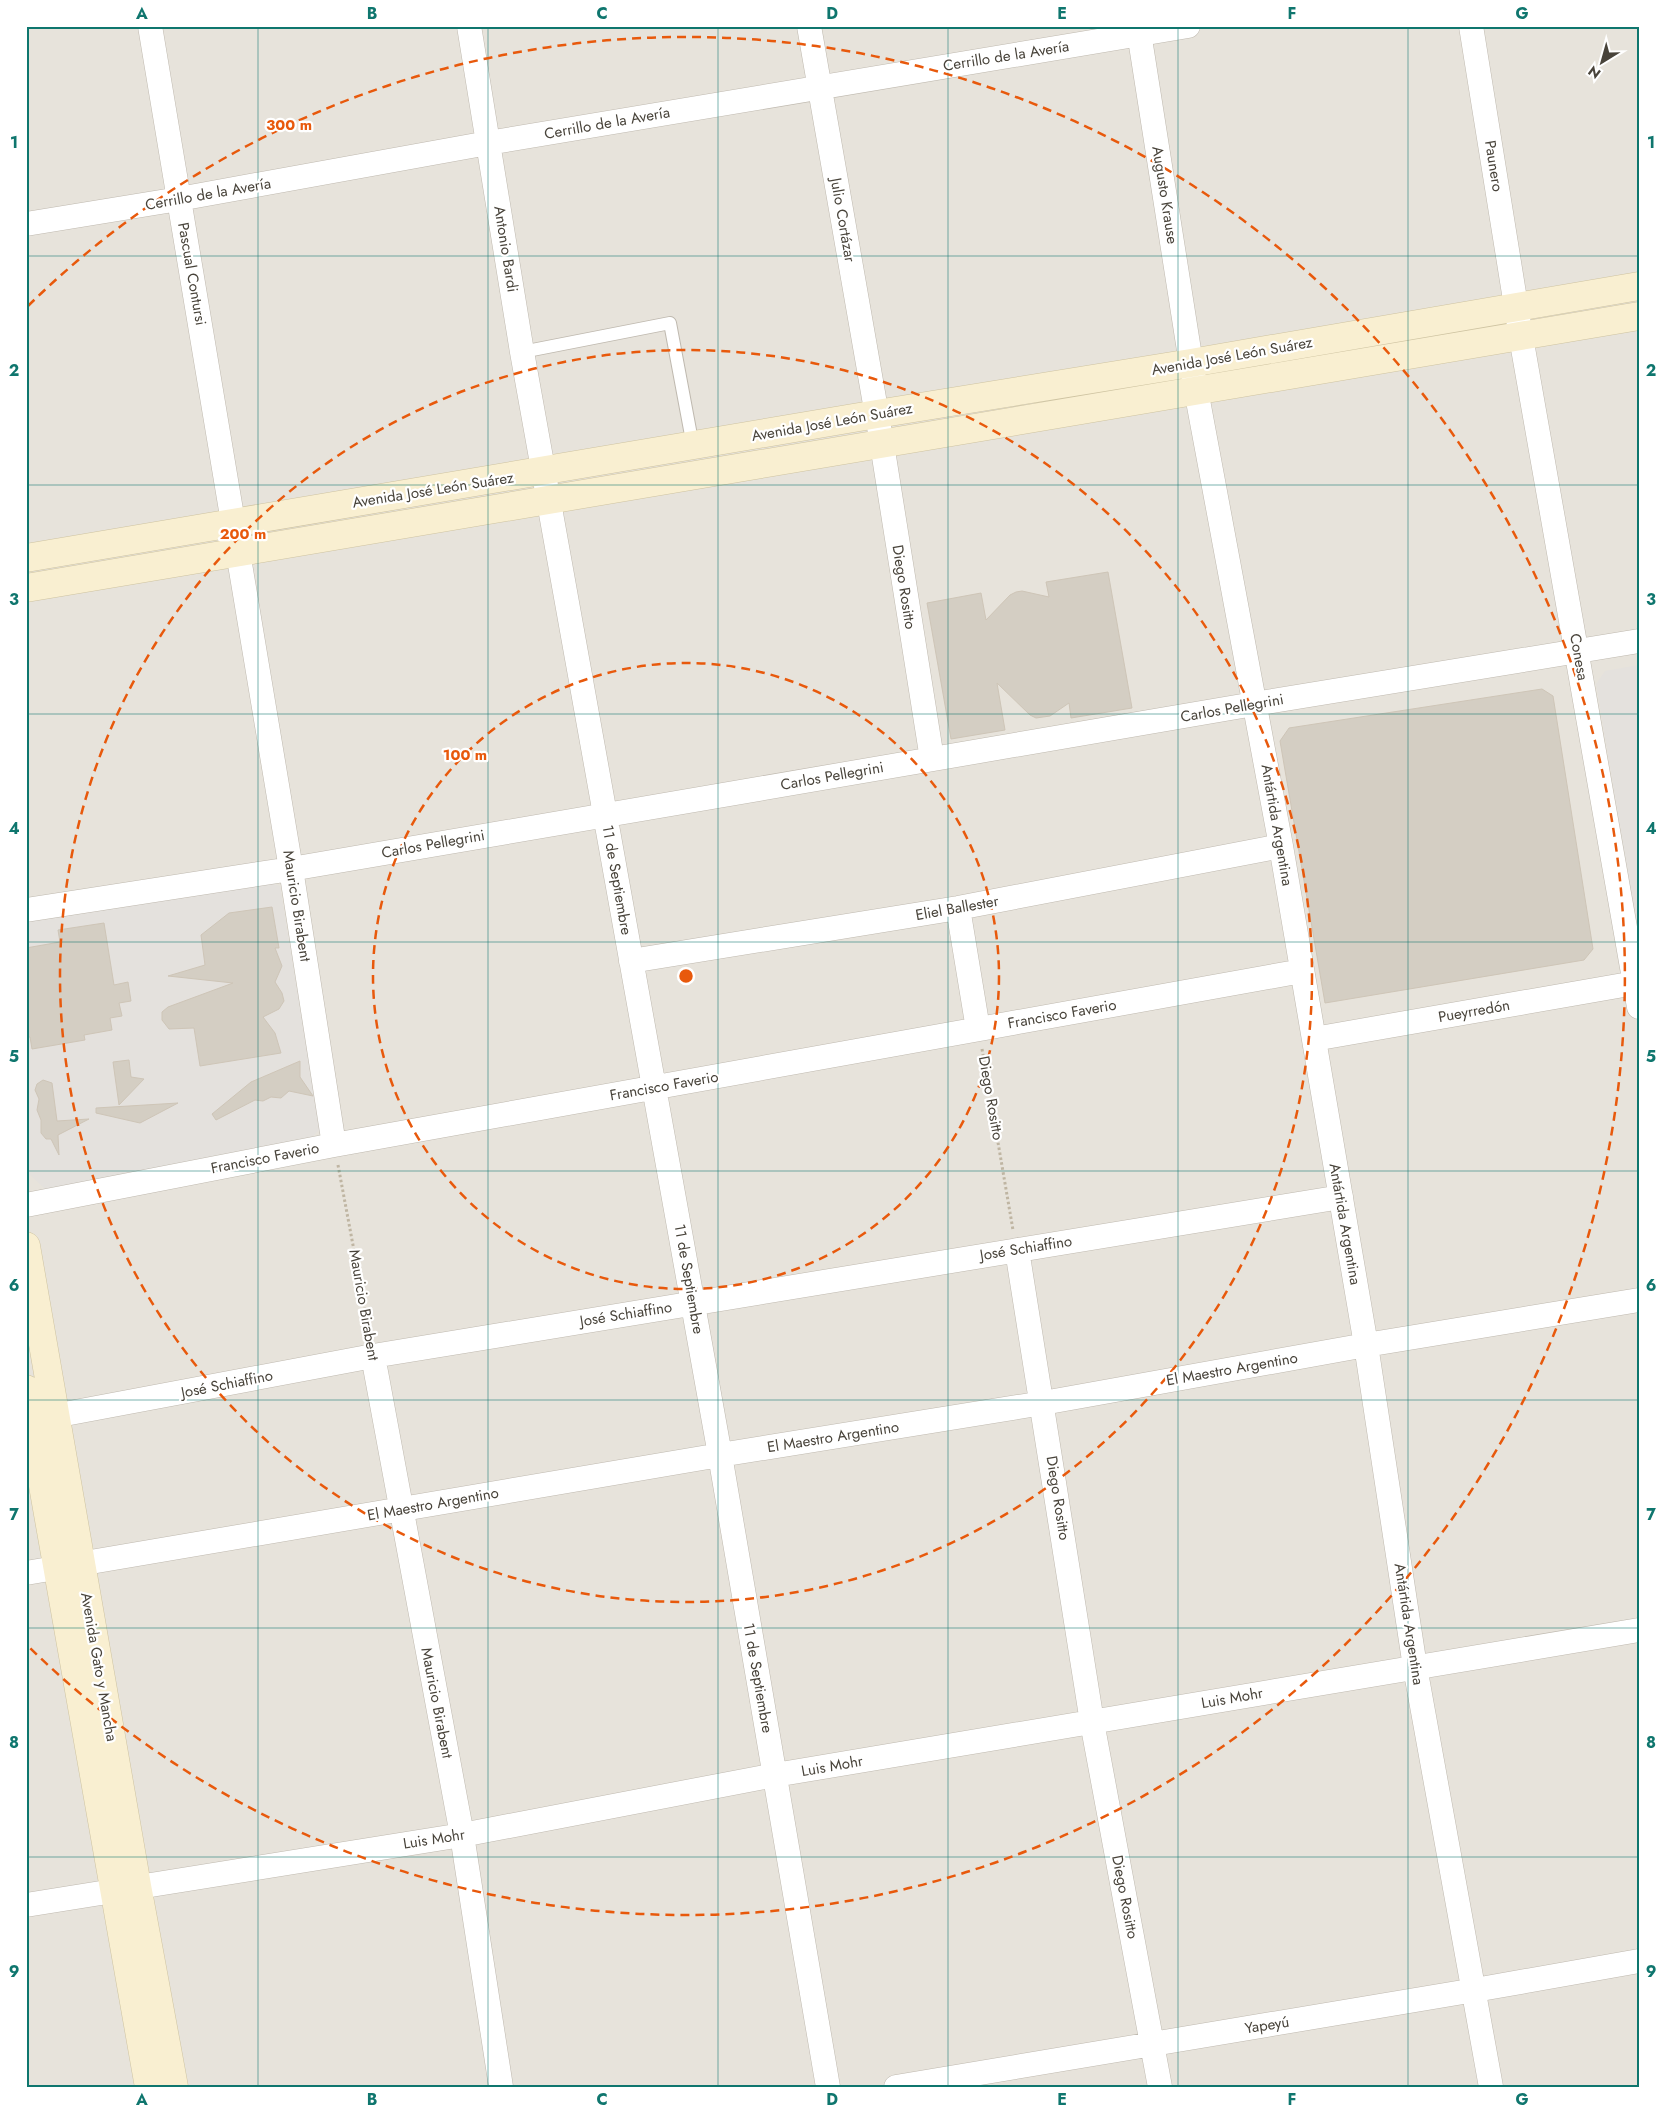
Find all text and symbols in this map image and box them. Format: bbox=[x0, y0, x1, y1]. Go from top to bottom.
text: A bbox=[135, 2, 148, 25]
text: B bbox=[367, 2, 377, 25]
text: C bbox=[596, 2, 608, 25]
text: D bbox=[826, 2, 838, 25]
text: E bbox=[1057, 2, 1067, 25]
text: F bbox=[1288, 2, 1296, 25]
text: G bbox=[1515, 2, 1529, 25]
street label: Cerrillo de la Avería bbox=[941, 35, 1071, 77]
north arrow bbox=[1578, 38, 1628, 88]
text: N bbox=[1584, 61, 1605, 84]
street label: Cerrillo de la Avería bbox=[542, 101, 672, 145]
text: 300 m bbox=[266, 114, 312, 136]
text: 1 bbox=[10, 131, 18, 154]
text: 1 bbox=[1647, 131, 1655, 154]
street label: Paunero bbox=[1479, 139, 1509, 193]
street label: Augusto Krause bbox=[1146, 145, 1184, 246]
street label: Cerrillo de la Avería bbox=[143, 172, 273, 216]
street label: Julio Cortázar bbox=[824, 174, 861, 265]
street label: Antonio Bardi bbox=[488, 204, 524, 294]
street label: Pascual Contursi bbox=[172, 221, 212, 327]
street label: Avenida José León Suárez bbox=[1150, 331, 1314, 381]
text: 2 bbox=[9, 359, 19, 382]
text: 2 bbox=[1646, 359, 1656, 382]
street label: Avenida José León Suárez bbox=[750, 397, 914, 447]
street label: Avenida José León Suárez bbox=[351, 466, 515, 514]
text: 200 m bbox=[220, 523, 266, 545]
street label: Diego Rositto bbox=[886, 543, 922, 631]
text: 3 bbox=[9, 588, 19, 611]
text: 3 bbox=[1646, 588, 1656, 611]
street label: Conesa bbox=[1564, 632, 1594, 682]
street label: Carlos Pellegrini bbox=[1179, 688, 1285, 728]
text: 100 m bbox=[443, 744, 487, 766]
street label: Carlos Pellegrini bbox=[779, 756, 885, 796]
street label: Antártida Argentina bbox=[1255, 762, 1299, 888]
text: 4 bbox=[8, 817, 20, 840]
text: 4 bbox=[1645, 817, 1657, 840]
street label: 11 de Septiembre bbox=[596, 823, 638, 937]
street label: Carlos Pellegrini bbox=[380, 824, 486, 864]
street label: Mauricio Birabent bbox=[277, 849, 317, 964]
street label: Eliel Ballester bbox=[914, 890, 1001, 926]
centre of rings bbox=[677, 967, 695, 985]
street label: Francisco Faverio bbox=[1006, 994, 1118, 1034]
street label: Pueyrredón bbox=[1436, 994, 1512, 1028]
text: 5 bbox=[9, 1045, 19, 1068]
text: 5 bbox=[1646, 1045, 1656, 1068]
street label: Diego Rositto bbox=[973, 1054, 1009, 1142]
street label: Francisco Faverio bbox=[608, 1066, 720, 1106]
street label: Francisco Faverio bbox=[209, 1137, 321, 1179]
street label: Antártida Argentina bbox=[1323, 1161, 1367, 1287]
street label: 11 de Septiembre bbox=[668, 1222, 710, 1336]
street label: José Schiaffino bbox=[976, 1230, 1074, 1266]
street label: Mauricio Birabent bbox=[343, 1248, 385, 1363]
text: 6 bbox=[9, 1274, 19, 1297]
text: 6 bbox=[1646, 1274, 1656, 1297]
street label: José Schiaffino bbox=[576, 1296, 674, 1332]
street label: El Maestro Argentino bbox=[1165, 1347, 1299, 1391]
street label: José Schiaffino bbox=[177, 1364, 275, 1404]
street label: El Maestro Argentino bbox=[766, 1416, 900, 1458]
street label: Diego Rositto bbox=[1040, 1454, 1076, 1542]
street label: El Maestro Argentino bbox=[366, 1482, 500, 1526]
text: 7 bbox=[9, 1503, 19, 1526]
text: 7 bbox=[1646, 1503, 1656, 1526]
street label: Antártida Argentina bbox=[1389, 1561, 1429, 1687]
street label: Avenida Gato y Mancha bbox=[75, 1591, 123, 1743]
street label: 11 de Septiembre bbox=[737, 1621, 779, 1735]
street label: Mauricio Birabent bbox=[415, 1646, 459, 1761]
street label: Luis Mohr bbox=[1199, 1682, 1265, 1714]
text: 8 bbox=[9, 1731, 19, 1754]
text: 8 bbox=[1646, 1731, 1656, 1754]
street label: Luis Mohr bbox=[799, 1750, 865, 1782]
street label: Luis Mohr bbox=[402, 1823, 467, 1855]
street label: Diego Rositto bbox=[1106, 1853, 1144, 1941]
text: 9 bbox=[9, 1960, 19, 1983]
text: 9 bbox=[1646, 1960, 1656, 1983]
street label: Yapeyú bbox=[1243, 2011, 1291, 2039]
text: A bbox=[135, 2088, 148, 2111]
text: B bbox=[367, 2088, 377, 2111]
text: C bbox=[596, 2088, 608, 2111]
text: D bbox=[826, 2088, 838, 2111]
text: E bbox=[1057, 2088, 1067, 2111]
text: F bbox=[1288, 2088, 1296, 2111]
text: G bbox=[1515, 2088, 1529, 2111]

